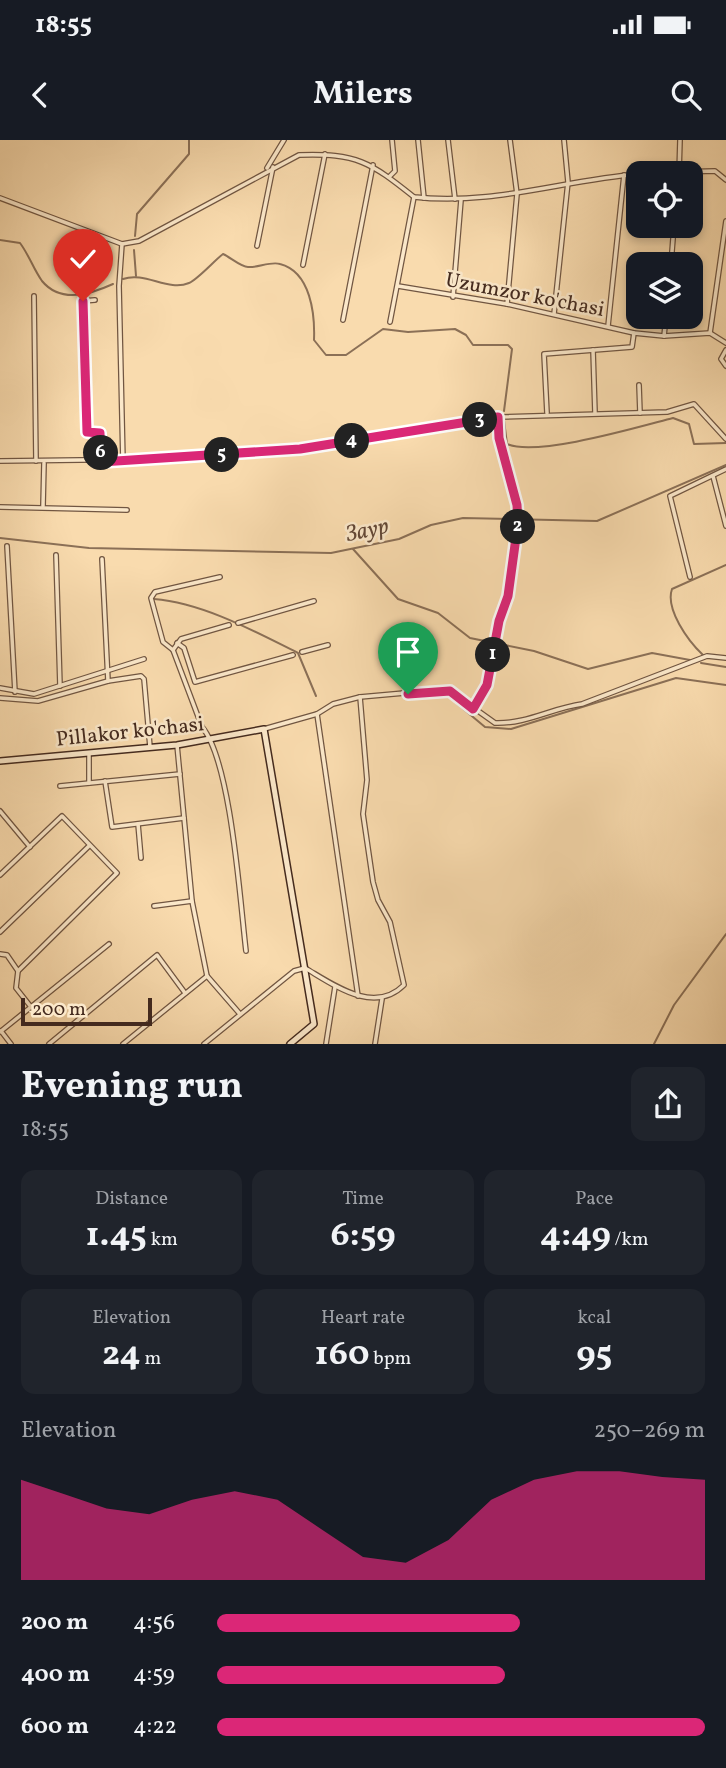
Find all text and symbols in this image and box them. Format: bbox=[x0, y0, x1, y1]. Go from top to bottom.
text: 18:55 bbox=[35, 7, 92, 43]
text: Milers bbox=[313, 73, 413, 117]
icon: back bbox=[21, 76, 59, 114]
icon: search bbox=[667, 76, 705, 114]
map controls bbox=[626, 161, 703, 329]
button: locate bbox=[626, 161, 703, 238]
pin bbox=[53, 229, 113, 301]
icon: check bbox=[64, 240, 102, 278]
button: layers bbox=[626, 252, 703, 329]
street label: Uzumzor ko'chasi bbox=[443, 266, 607, 325]
pin: 3 bbox=[462, 402, 498, 438]
text: 3 bbox=[475, 406, 484, 432]
pin: 4 bbox=[334, 424, 370, 458]
text: 4 bbox=[346, 427, 357, 453]
pin: 6 bbox=[84, 436, 119, 470]
pin: 5 bbox=[204, 438, 240, 472]
text: 6 bbox=[95, 439, 106, 465]
text: 5 bbox=[217, 441, 226, 467]
pin: 2 bbox=[500, 510, 536, 544]
water label: Заур bbox=[342, 511, 392, 551]
text: 2 bbox=[513, 513, 522, 539]
pin bbox=[378, 622, 438, 694]
icon: arrive bbox=[389, 633, 427, 671]
pin: 1 bbox=[476, 638, 510, 672]
text: 1 bbox=[489, 641, 496, 667]
street label: Pillakor ko'chasi bbox=[55, 710, 206, 755]
scale bar bbox=[21, 995, 152, 1026]
text: 200 m bbox=[32, 997, 86, 1023]
text: Evening run bbox=[21, 1061, 243, 1114]
button: share bbox=[631, 1067, 705, 1141]
text: 18:55 bbox=[21, 1114, 69, 1146]
text: Distance bbox=[95, 1186, 168, 1212]
text: Time bbox=[342, 1186, 384, 1212]
text: Pace bbox=[575, 1186, 613, 1212]
text: 1.45 bbox=[85, 1212, 147, 1260]
text: 6:59 bbox=[331, 1212, 395, 1260]
text: 4:49 bbox=[540, 1212, 611, 1260]
text: km bbox=[147, 1227, 178, 1253]
text: /km bbox=[611, 1227, 649, 1253]
text: Elevation bbox=[92, 1305, 171, 1331]
text: Heart rate bbox=[321, 1305, 405, 1331]
text: kcal bbox=[577, 1305, 611, 1331]
text: 24 bbox=[102, 1331, 141, 1379]
text: 160 bbox=[315, 1331, 369, 1379]
text: 95 bbox=[576, 1331, 612, 1379]
text: m bbox=[141, 1346, 161, 1372]
text: bpm bbox=[369, 1346, 411, 1372]
text: Elevation bbox=[21, 1415, 117, 1447]
text: 250–269 m bbox=[594, 1415, 705, 1447]
text: 200 m bbox=[21, 1607, 88, 1639]
text: 4:56 bbox=[133, 1607, 175, 1639]
text: 400 m bbox=[21, 1659, 90, 1691]
text: 4:59 bbox=[133, 1659, 175, 1691]
text: 600 m bbox=[21, 1711, 89, 1743]
text: 4:22 bbox=[133, 1711, 177, 1743]

